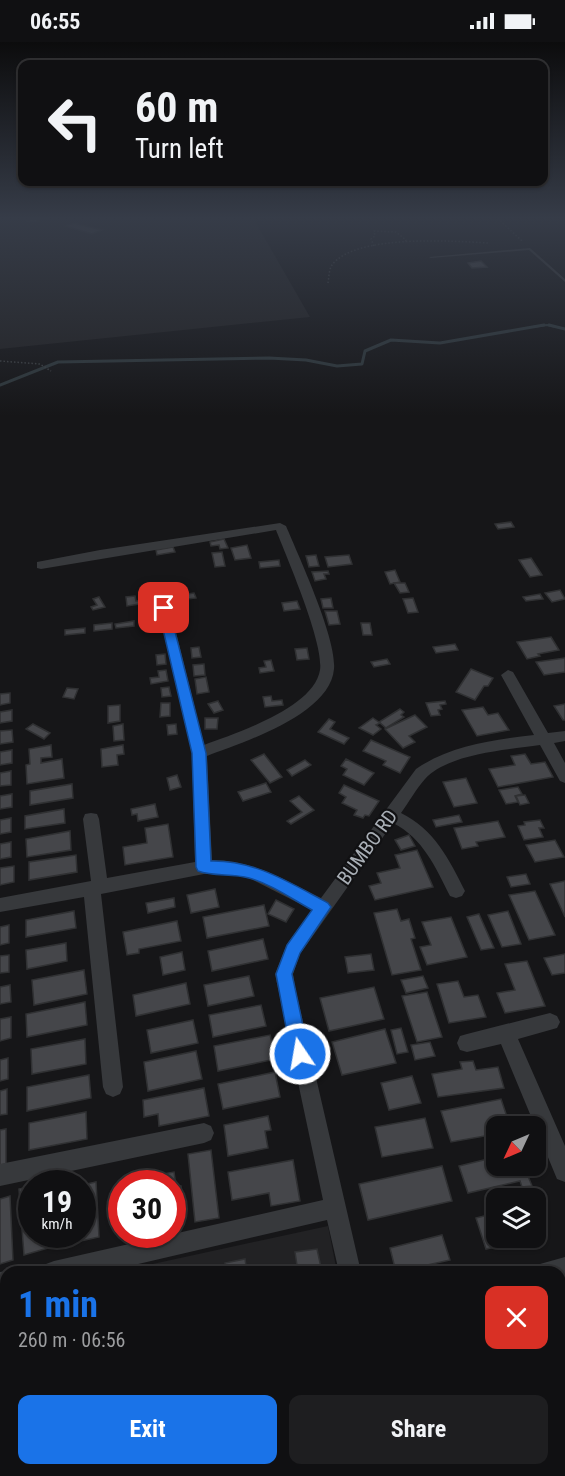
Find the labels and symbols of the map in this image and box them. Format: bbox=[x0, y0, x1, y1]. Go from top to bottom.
pin bbox=[138, 582, 189, 633]
street label: BUMBO RD bbox=[332, 805, 402, 889]
position arrow bbox=[268, 1022, 332, 1086]
north arrow bbox=[486, 1116, 546, 1176]
speed limit sign: 30 bbox=[108, 1170, 186, 1248]

